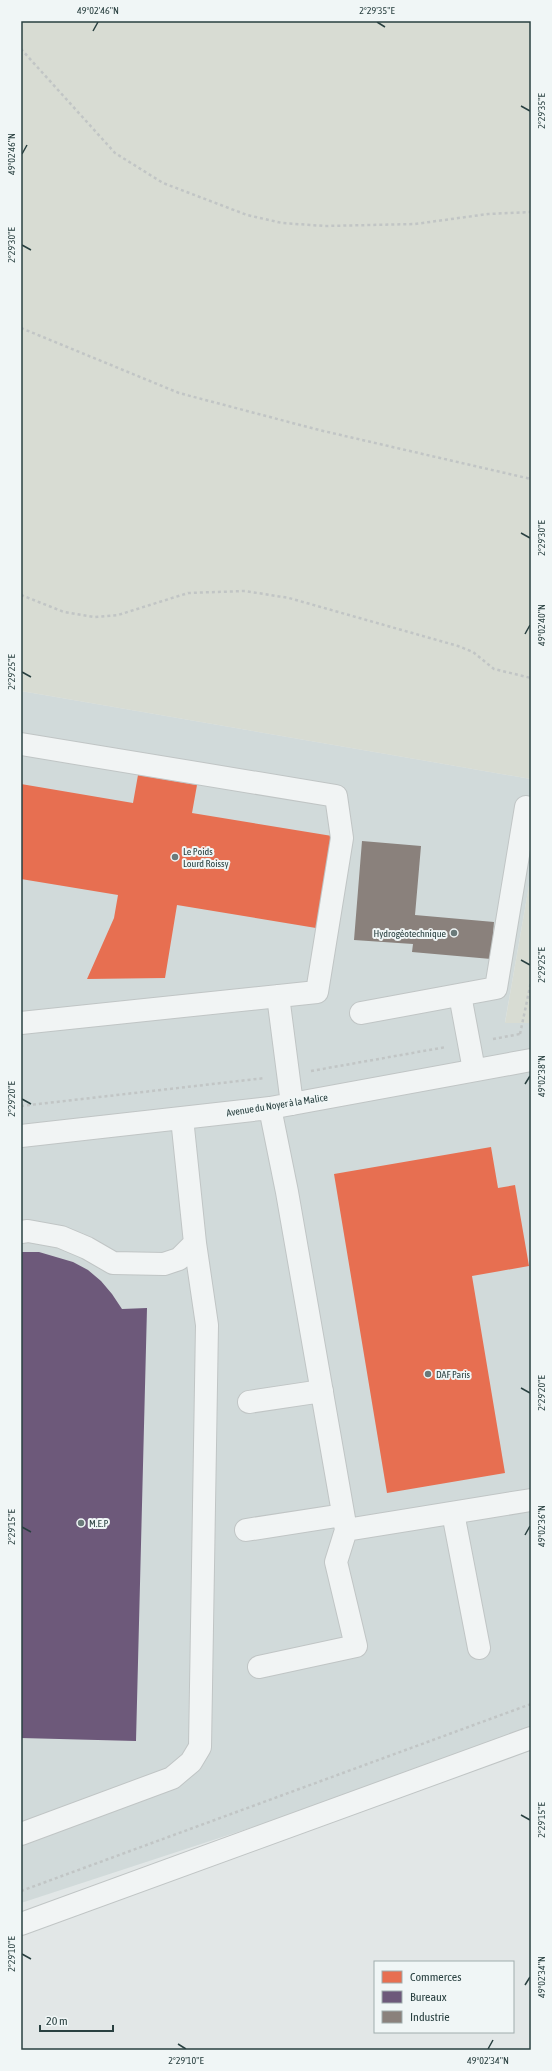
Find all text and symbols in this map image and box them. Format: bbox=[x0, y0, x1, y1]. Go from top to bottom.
text: 49°02'46"N bbox=[77, 5, 119, 16]
text: 2°29'35"E bbox=[359, 5, 395, 16]
text: 2°29'35"E bbox=[536, 93, 547, 129]
text: 49°02'46"N bbox=[6, 133, 17, 175]
text: 2°29'30"E bbox=[6, 227, 17, 263]
text: 2°29'30"E bbox=[536, 520, 547, 556]
text: 49°02'40"N bbox=[536, 604, 547, 646]
text: 2°29'25"E bbox=[6, 654, 17, 690]
place label: Le Poids Lourd Roissy bbox=[183, 846, 229, 869]
marker: Le Poids Lourd Roissy bbox=[170, 852, 180, 862]
place label: Hydrogéotechnique bbox=[373, 928, 446, 939]
marker: Hydrogéotechnique bbox=[449, 928, 459, 938]
text: 2°29'25"E bbox=[536, 947, 547, 983]
text: 49°02'38"N bbox=[536, 1055, 547, 1097]
text: 2°29'20"E bbox=[6, 1081, 17, 1117]
street label: Avenue du Noyer à la Malice bbox=[225, 1091, 329, 1118]
marker: DAF Paris bbox=[423, 1369, 433, 1379]
place label: DAF Paris bbox=[436, 1369, 470, 1380]
text: 2°29'20"E bbox=[536, 1375, 547, 1411]
text: 49°02'36"N bbox=[536, 1505, 547, 1547]
text: 2°29'15"E bbox=[6, 1509, 17, 1545]
marker: M.E.P bbox=[76, 1518, 86, 1528]
place label: M.E.P bbox=[89, 1518, 109, 1529]
text: 2°29'15"E bbox=[536, 1802, 547, 1838]
text: 2°29'10"E bbox=[6, 1936, 17, 1972]
text: 49°02'34"N bbox=[536, 1956, 547, 1998]
legend bbox=[374, 1961, 514, 2033]
text: Commerces bbox=[410, 1970, 461, 1984]
text: Bureaux bbox=[410, 1990, 447, 2004]
scale bar bbox=[40, 2007, 113, 2033]
text: Industrie bbox=[410, 2010, 450, 2024]
text: 20 m bbox=[46, 2014, 68, 2028]
text: 2°29'10"E bbox=[168, 2055, 204, 2066]
text: 49°02'34"N bbox=[467, 2055, 509, 2066]

